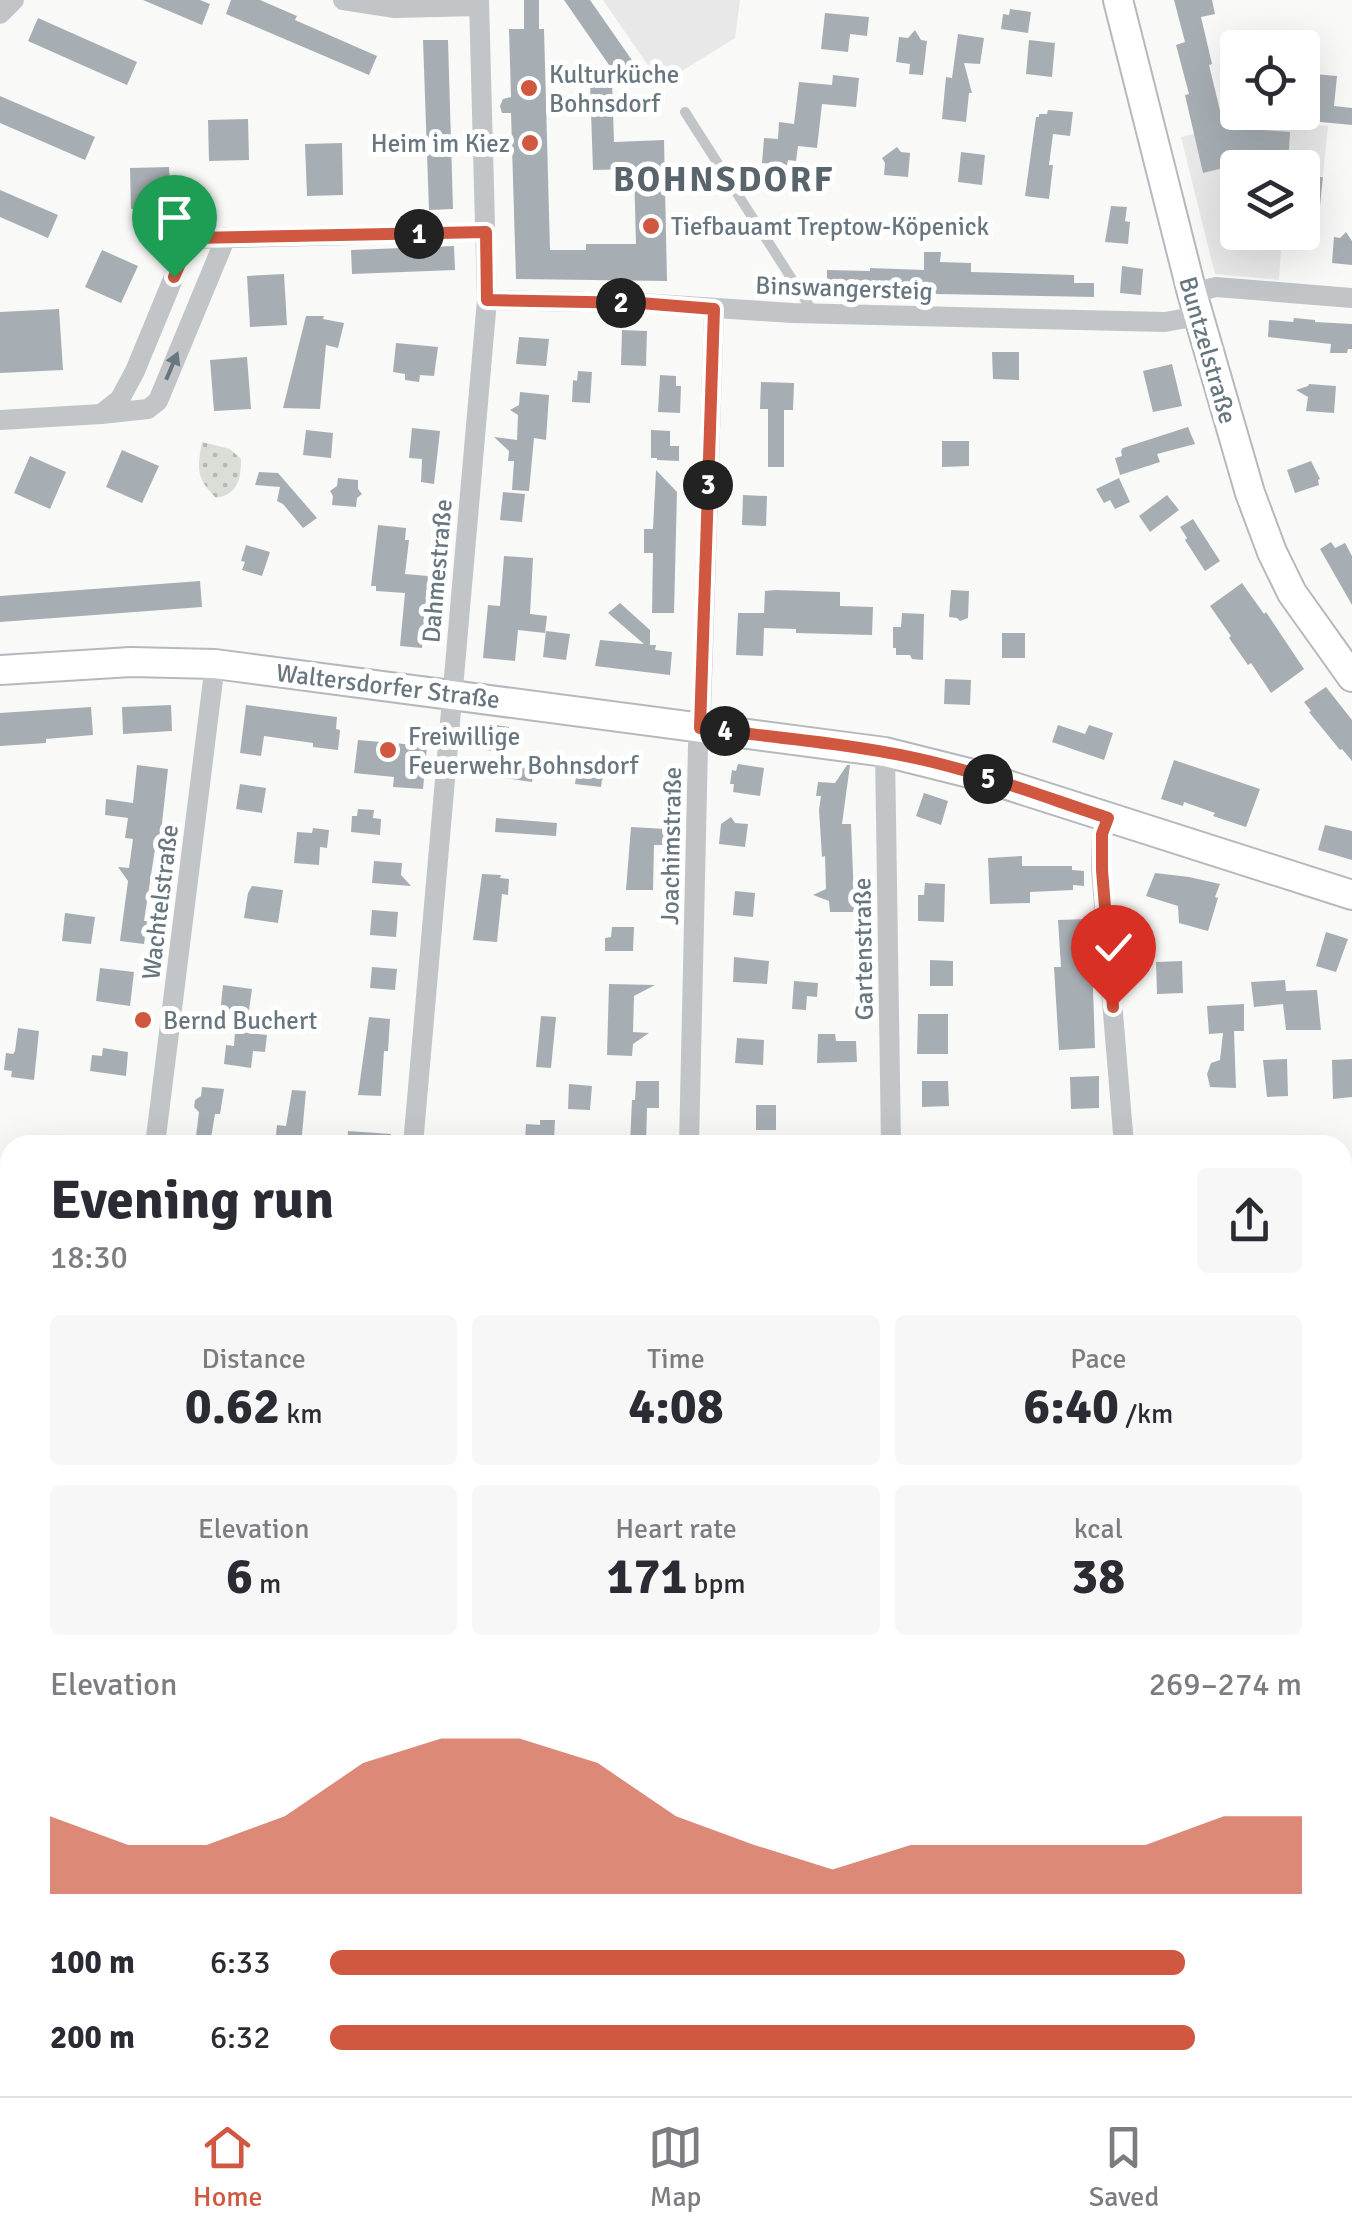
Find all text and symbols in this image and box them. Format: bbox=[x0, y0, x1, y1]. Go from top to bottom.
map controls bbox=[1220, 30, 1320, 250]
button: locate bbox=[1220, 30, 1320, 130]
place label: Kulturküche Bohnsdorf bbox=[549, 59, 679, 119]
marker: Kulturküche Bohnsdorf bbox=[518, 77, 540, 99]
place label: Heim im Kiez bbox=[371, 128, 510, 159]
marker: Heim im Kiez bbox=[519, 132, 541, 154]
button: layers bbox=[1220, 150, 1320, 250]
district label: BOHNSDORF bbox=[613, 158, 835, 201]
pin bbox=[132, 175, 217, 278]
icon: arrive bbox=[147, 190, 202, 245]
pin: 1 bbox=[394, 209, 444, 259]
place label: Tiefbauamt Treptow-Köpenick bbox=[671, 211, 989, 242]
marker: Tiefbauamt Treptow-Köpenick bbox=[640, 215, 662, 237]
text: 1 bbox=[411, 217, 427, 251]
street label: Binswangersteig bbox=[755, 269, 933, 307]
street label: Buntzelstraße bbox=[1172, 273, 1244, 427]
pin: 2 bbox=[596, 278, 646, 328]
text: 2 bbox=[613, 286, 629, 320]
one-way arrow bbox=[164, 351, 180, 381]
pin: 3 bbox=[683, 460, 733, 510]
text: 3 bbox=[700, 468, 716, 502]
street label: Dahmestraße bbox=[415, 498, 459, 644]
street label: Waltersdorfer Straße bbox=[274, 657, 502, 715]
pin: 4 bbox=[700, 706, 750, 756]
text: 4 bbox=[717, 714, 733, 748]
place label: Freiwillige Feuerwehr Bohnsdorf bbox=[408, 721, 640, 781]
marker: Freiwillige Feuerwehr Bohnsdorf bbox=[377, 739, 399, 761]
pin: 5 bbox=[963, 754, 1013, 804]
text: 5 bbox=[980, 762, 996, 796]
street label: Joachimstraße bbox=[654, 767, 688, 925]
street label: Wachtelstraße bbox=[135, 823, 185, 981]
street label: Gartenstraße bbox=[846, 877, 880, 1021]
pin bbox=[1071, 905, 1156, 1008]
icon: check bbox=[1086, 920, 1141, 975]
place label: Bernd Buchert bbox=[163, 1005, 318, 1036]
marker: Bernd Buchert bbox=[132, 1009, 154, 1031]
text: Evening run bbox=[50, 1166, 334, 1234]
button: share bbox=[1197, 1168, 1302, 1273]
text: 18:30 bbox=[50, 1238, 128, 1277]
text: Distance bbox=[202, 1342, 306, 1376]
text: Time bbox=[647, 1342, 705, 1376]
text: Pace bbox=[1070, 1342, 1127, 1376]
text: 0.62 bbox=[185, 1376, 280, 1438]
text: 4:08 bbox=[628, 1376, 724, 1438]
text: 6:40 bbox=[1023, 1376, 1119, 1438]
text: km bbox=[280, 1397, 323, 1431]
text: /km bbox=[1119, 1397, 1173, 1431]
text: Elevation bbox=[198, 1512, 309, 1546]
text: Heart rate bbox=[615, 1512, 737, 1546]
text: kcal bbox=[1074, 1512, 1123, 1546]
text: 6 bbox=[226, 1546, 253, 1608]
text: 171 bbox=[606, 1546, 687, 1608]
text: 38 bbox=[1071, 1546, 1125, 1608]
text: m bbox=[253, 1567, 281, 1601]
text: bpm bbox=[687, 1567, 746, 1601]
text: Elevation bbox=[50, 1665, 177, 1704]
text: 269–274 m bbox=[1149, 1665, 1302, 1704]
text: 100 m bbox=[50, 1943, 135, 1982]
text: 6:33 bbox=[210, 1943, 270, 1982]
text: 200 m bbox=[50, 2018, 135, 2057]
text: 6:32 bbox=[210, 2018, 270, 2057]
tab: Home bbox=[193, 2120, 263, 2214]
tab: Map bbox=[648, 2120, 703, 2214]
tab: Saved bbox=[1089, 2120, 1159, 2214]

